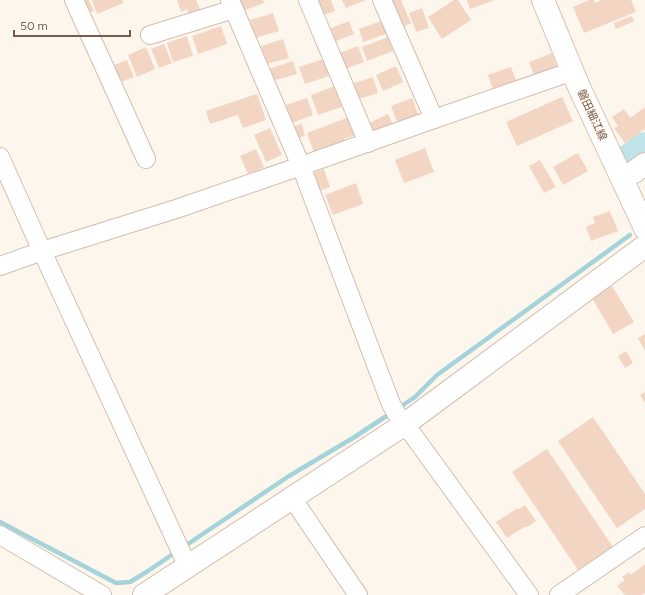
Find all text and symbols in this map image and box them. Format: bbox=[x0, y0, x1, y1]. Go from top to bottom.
scale bar bbox=[14, 12, 130, 38]
text: 50 m bbox=[20, 19, 48, 33]
street label: 磐田細江線 bbox=[574, 87, 610, 143]

